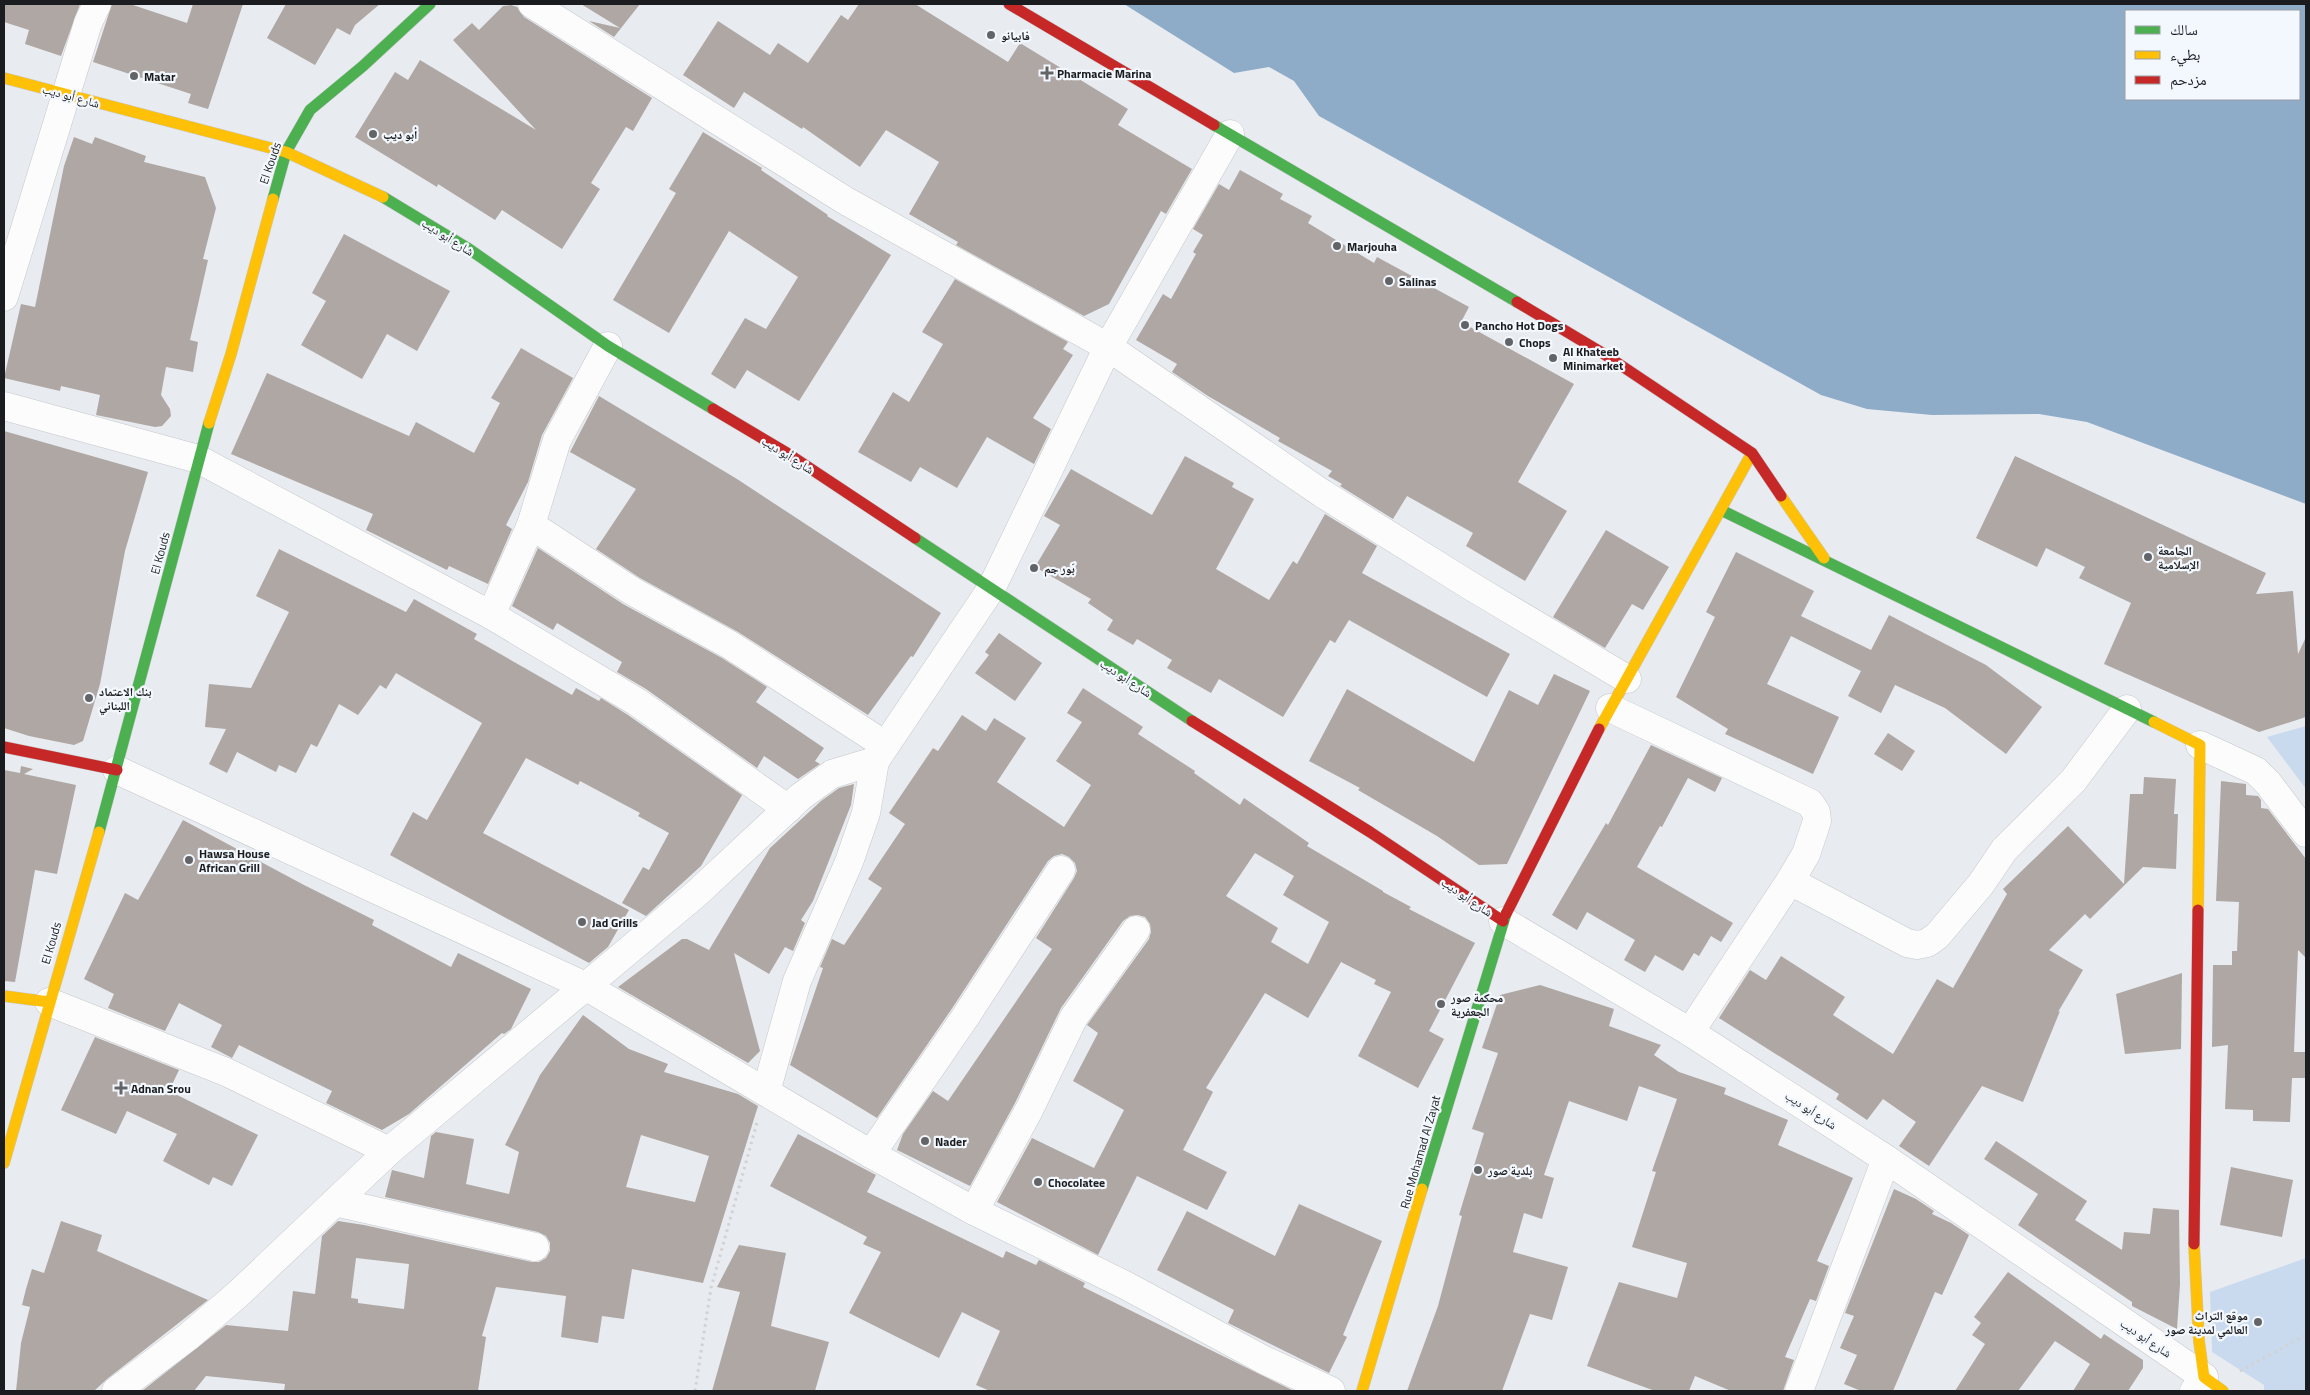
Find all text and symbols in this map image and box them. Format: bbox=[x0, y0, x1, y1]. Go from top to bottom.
legend bbox=[2125, 10, 2300, 100]
text: سالك bbox=[2170, 18, 2198, 41]
place label: فابيانو bbox=[1001, 26, 1030, 45]
marker: فابيانو bbox=[985, 29, 997, 41]
text: بطيء bbox=[2170, 43, 2200, 67]
place label: Pharmacie Marina bbox=[1057, 64, 1151, 83]
place label: Matar bbox=[144, 67, 176, 86]
marker: Pharmacie Marina bbox=[1041, 67, 1053, 79]
text: مزدحم bbox=[2170, 68, 2207, 91]
marker: Matar bbox=[128, 70, 140, 82]
street label: شارع أبو ديب bbox=[40, 79, 102, 113]
place label: أبو ديب bbox=[383, 125, 417, 144]
marker: أبو ديب bbox=[367, 128, 379, 140]
street label: El Kouds bbox=[254, 139, 286, 187]
street label: شارع أبو ديب bbox=[418, 213, 478, 261]
place label: Marjouha bbox=[1347, 237, 1397, 256]
marker: Marjouha bbox=[1331, 240, 1343, 252]
place label: Salinas bbox=[1399, 272, 1437, 291]
marker: Salinas bbox=[1383, 275, 1395, 287]
place label: Pancho Hot Dogs bbox=[1475, 316, 1564, 335]
marker: Pancho Hot Dogs bbox=[1459, 319, 1471, 331]
place label: Chops bbox=[1519, 333, 1551, 352]
marker: Chops bbox=[1503, 336, 1515, 348]
place label: Al Khateeb Minimarket bbox=[1563, 342, 1624, 375]
marker: Al Khateeb Minimarket bbox=[1547, 352, 1559, 364]
street label: شارع أبو ديب bbox=[758, 431, 818, 479]
street label: El Kouds bbox=[145, 529, 175, 576]
place label: الجامعة الإسلامية bbox=[2158, 541, 2200, 574]
marker: الجامعة الإسلامية bbox=[2142, 551, 2154, 563]
place label: بَور جم bbox=[1044, 559, 1075, 578]
marker: بَور جم bbox=[1028, 562, 1040, 574]
street label: شارع أبو ديب bbox=[1096, 654, 1156, 702]
place label: بنك الاعتماد اللبناني bbox=[99, 682, 152, 715]
marker: بنك الاعتماد اللبناني bbox=[83, 692, 95, 704]
place label: Hawsa House African Grill bbox=[199, 844, 270, 877]
marker: Hawsa House African Grill bbox=[183, 854, 195, 866]
street label: شارع أبو ديب bbox=[1437, 873, 1497, 921]
place label: Jad Grills bbox=[592, 913, 638, 932]
marker: Jad Grills bbox=[576, 916, 588, 928]
street label: El Kouds bbox=[36, 919, 66, 966]
place label: محكمة صور الجعفرية bbox=[1450, 988, 1504, 1021]
marker: محكمة صور الجعفرية bbox=[1435, 998, 1447, 1010]
place label: Adnan Srou bbox=[131, 1079, 191, 1098]
marker: Adnan Srou bbox=[115, 1082, 127, 1094]
street label: شارع أبو ديب bbox=[1781, 1086, 1841, 1134]
street label: Rue Mohamad Al Zayat bbox=[1395, 1092, 1445, 1211]
place label: Nader bbox=[935, 1132, 967, 1151]
marker: Nader bbox=[919, 1135, 931, 1147]
place label: بلدية صور bbox=[1487, 1161, 1532, 1180]
marker: بلدية صور bbox=[1472, 1164, 1484, 1176]
place label: Chocolatee bbox=[1048, 1173, 1105, 1192]
marker: Chocolatee bbox=[1032, 1176, 1044, 1188]
place label: موقع التراث العالمي لمدينة صور bbox=[2165, 1306, 2248, 1339]
street label: شارع أبو ديب bbox=[2116, 1314, 2176, 1362]
marker: موقع التراث العالمي لمدينة صور bbox=[2252, 1316, 2264, 1328]

